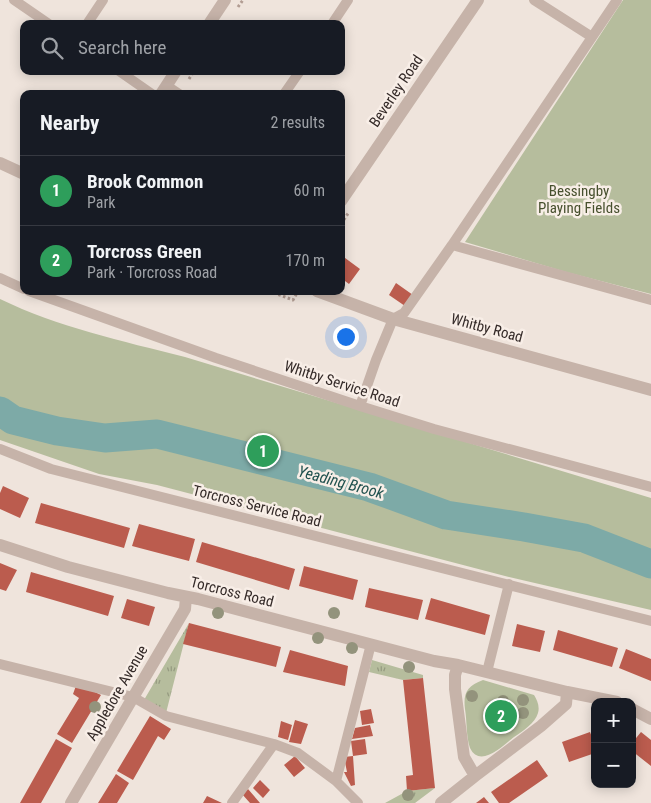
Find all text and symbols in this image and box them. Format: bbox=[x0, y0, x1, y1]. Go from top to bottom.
search box bbox=[20, 20, 345, 75]
icon: search bbox=[38, 34, 66, 62]
text: Search here bbox=[78, 36, 166, 59]
street label: Beverley Road bbox=[365, 51, 427, 131]
text: Nearby bbox=[40, 111, 99, 135]
text: 2 results bbox=[270, 113, 325, 132]
text: Brook Common bbox=[87, 170, 203, 193]
text: 1 bbox=[52, 181, 60, 200]
text: 60 m bbox=[293, 181, 325, 200]
park label: Bessingby Playing Fields bbox=[538, 182, 620, 217]
text: Park bbox=[87, 193, 116, 212]
text: Torcross Green bbox=[87, 240, 202, 263]
text: 2 bbox=[52, 251, 60, 270]
text: 170 m bbox=[286, 251, 325, 270]
text: Park · Torcross Road bbox=[87, 263, 217, 282]
street label: Whitby Road bbox=[449, 310, 525, 346]
your location bbox=[333, 324, 359, 350]
street label: Whitby Service Road bbox=[282, 357, 402, 411]
pin: 1 bbox=[247, 432, 279, 470]
water label: Yeading Brook bbox=[296, 461, 387, 503]
street label: Torcross Service Road bbox=[191, 481, 323, 531]
street label: Torcross Road bbox=[189, 573, 275, 611]
street label: Appledore Avenue bbox=[82, 642, 152, 744]
pin: 2 bbox=[485, 697, 517, 735]
map controls bbox=[591, 698, 636, 788]
button: + bbox=[591, 698, 636, 743]
button: − bbox=[591, 743, 636, 788]

